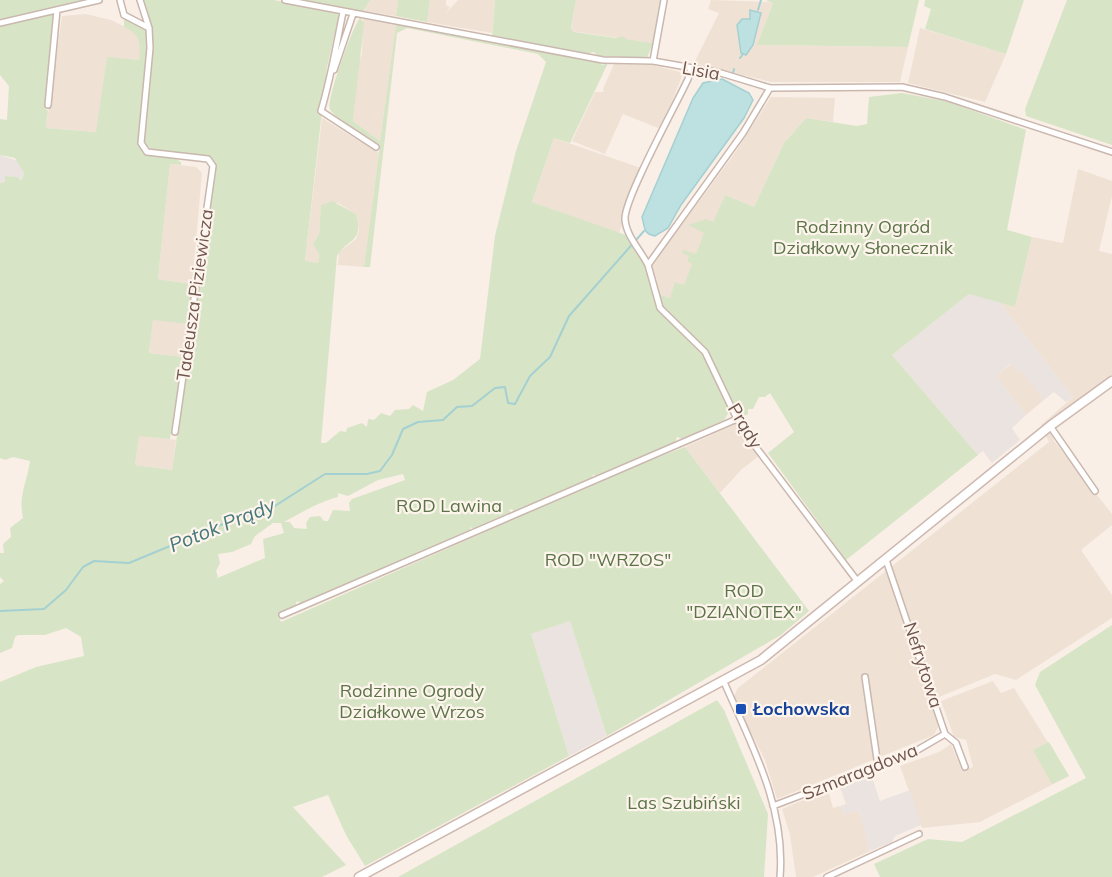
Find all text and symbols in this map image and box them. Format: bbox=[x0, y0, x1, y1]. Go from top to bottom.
street label: Lisia bbox=[680, 56, 722, 85]
street label: Tadeusza Piziewicza bbox=[171, 208, 218, 382]
park label: Rodzinny Ogród Działkowy Słonecznik bbox=[773, 215, 954, 259]
street label: Prądy bbox=[723, 399, 768, 453]
water label: Potok Prądy bbox=[165, 491, 280, 557]
park label: ROD Lawina bbox=[396, 494, 502, 517]
park label: ROD "WRZOS" bbox=[545, 548, 671, 571]
park label: ROD "DZIANOTEX" bbox=[686, 579, 802, 623]
street label: Nefrytowa bbox=[899, 619, 948, 711]
park label: Rodzinne Ogrody Działkowe Wrzos bbox=[339, 679, 485, 723]
place label: Łochowska bbox=[752, 697, 850, 720]
marker: Łochowska bbox=[734, 702, 748, 716]
street label: Szmaragdowa bbox=[799, 738, 921, 805]
park label: Las Szubiński bbox=[627, 791, 741, 814]

